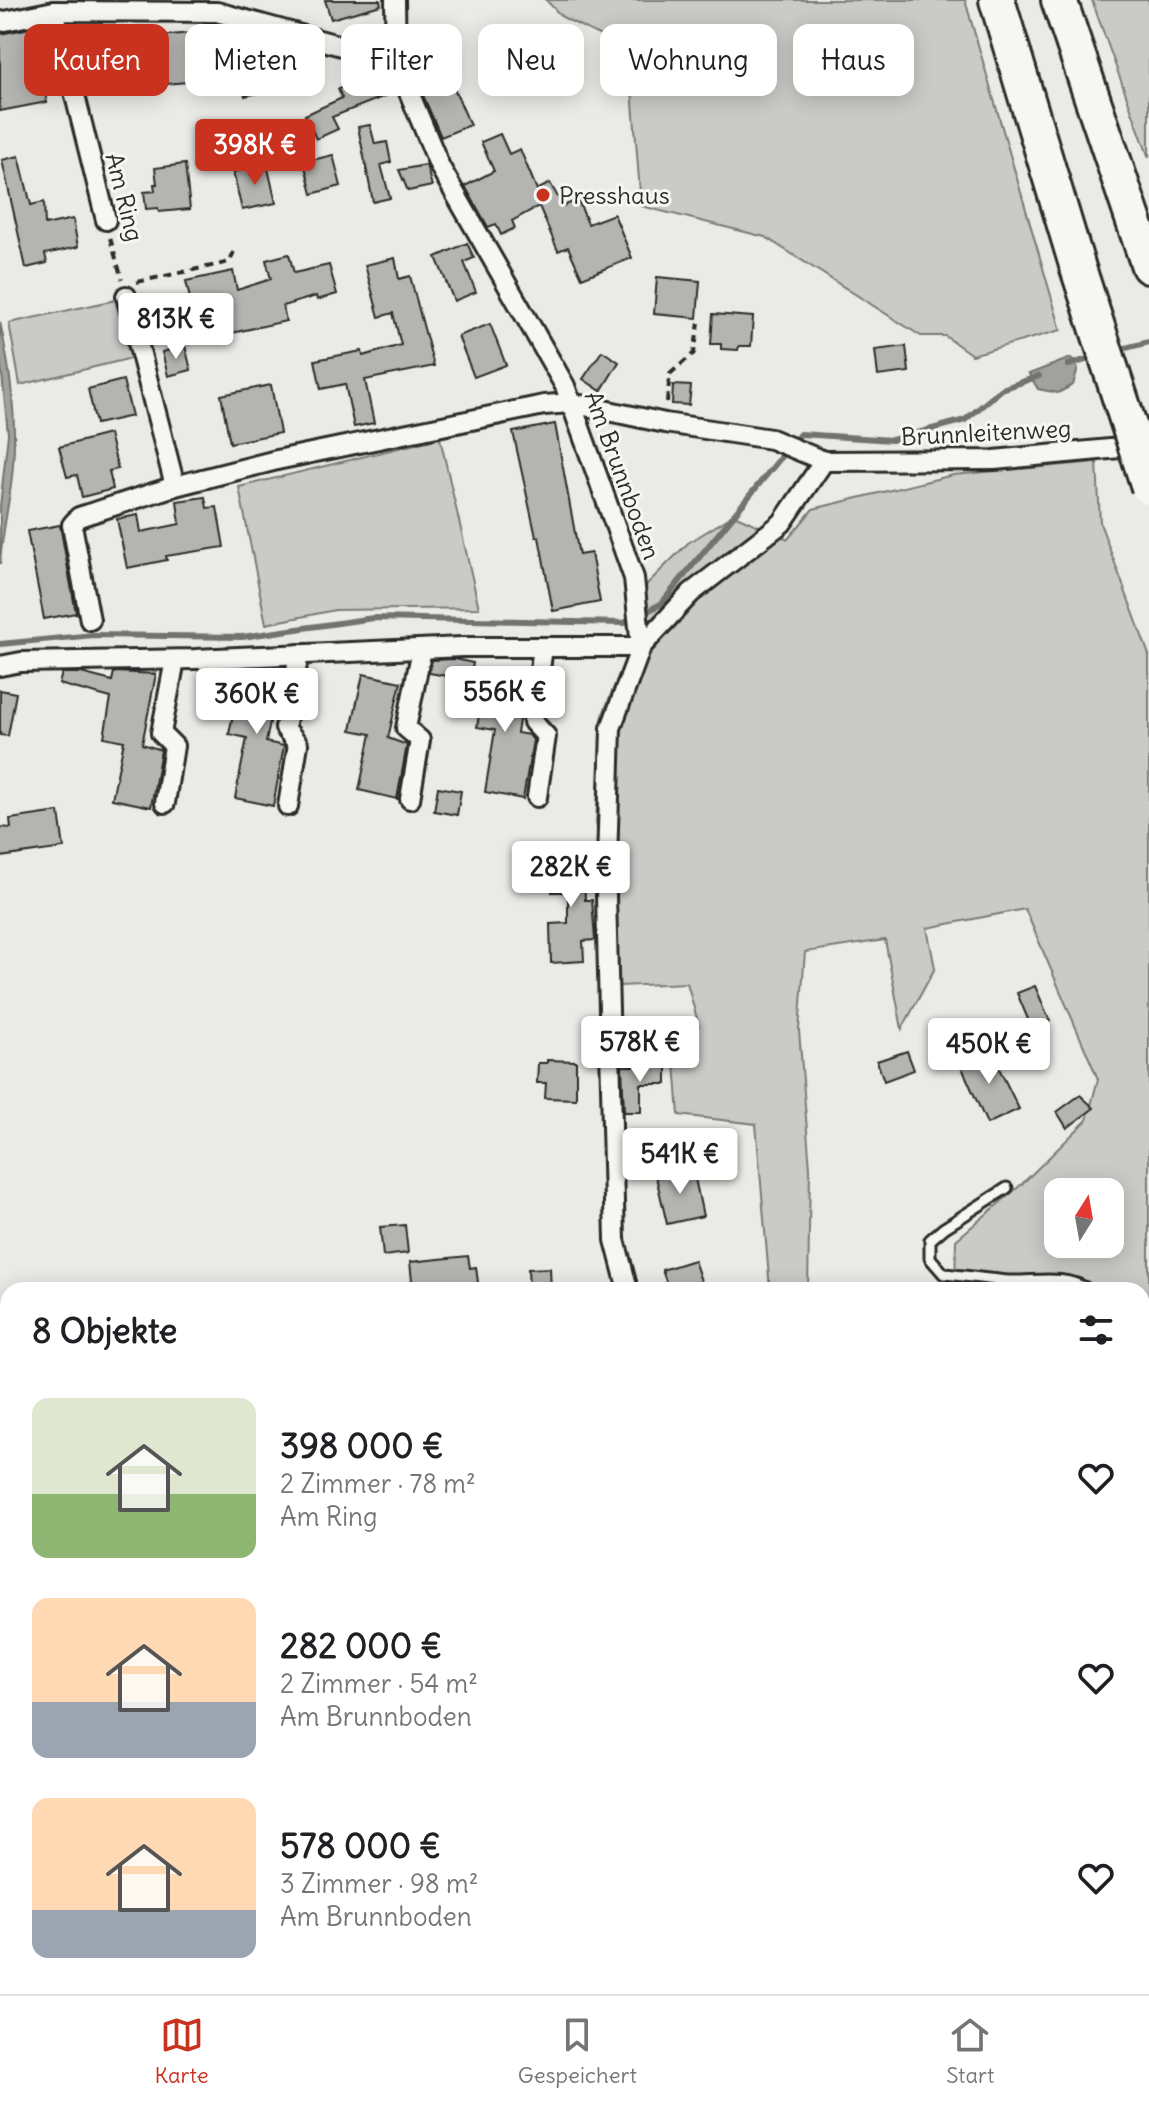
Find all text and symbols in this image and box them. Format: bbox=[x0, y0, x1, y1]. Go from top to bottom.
chip: Kaufen bbox=[24, 24, 169, 96]
chip: Mieten bbox=[185, 24, 325, 96]
chip: Filter bbox=[341, 24, 462, 96]
chip: Neu bbox=[478, 24, 584, 96]
chip: Wohnung bbox=[600, 24, 777, 96]
chip: Haus bbox=[793, 24, 914, 96]
pin: 398K € bbox=[190, 119, 320, 187]
text: 398K € bbox=[213, 128, 297, 161]
street label: Am Ring bbox=[100, 150, 150, 244]
place label: Presshaus bbox=[559, 180, 670, 210]
marker: Presshaus bbox=[534, 186, 552, 204]
pin: 813K € bbox=[111, 293, 241, 361]
text: 813K € bbox=[136, 302, 216, 335]
street label: Am Brunnboden bbox=[579, 387, 667, 563]
street label: Brunnleitenweg bbox=[900, 413, 1072, 451]
pin: 556K € bbox=[440, 666, 570, 734]
pin: 360K € bbox=[192, 668, 322, 736]
text: 556K € bbox=[463, 675, 547, 708]
text: 360K € bbox=[214, 677, 300, 710]
pin: 282K € bbox=[506, 841, 636, 909]
text: 282K € bbox=[530, 850, 612, 883]
pin: 578K € bbox=[575, 1016, 705, 1084]
pin: 450K € bbox=[924, 1018, 1054, 1086]
text: 578K € bbox=[599, 1025, 681, 1058]
text: 450K € bbox=[946, 1027, 1032, 1060]
pin: 541K € bbox=[615, 1128, 745, 1196]
text: 541K € bbox=[640, 1137, 720, 1170]
north arrow bbox=[1044, 1178, 1124, 1258]
map controls bbox=[1044, 1178, 1124, 1258]
icon: filters bbox=[1074, 1308, 1118, 1352]
text: 8 Objekte bbox=[32, 1309, 177, 1352]
text: 398 000 € bbox=[280, 1424, 444, 1467]
icon: home bbox=[96, 1430, 192, 1526]
icon: heart bbox=[1074, 1456, 1118, 1500]
text: 2 Zimmer · 78 m² bbox=[280, 1467, 476, 1500]
text: Am Ring bbox=[280, 1500, 378, 1533]
text: 282 000 € bbox=[280, 1624, 442, 1667]
icon: home bbox=[96, 1630, 192, 1726]
icon: heart bbox=[1074, 1656, 1118, 1700]
text: 2 Zimmer · 54 m² bbox=[280, 1667, 478, 1700]
text: Am Brunnboden bbox=[280, 1700, 472, 1733]
text: 578 000 € bbox=[280, 1824, 441, 1867]
icon: home bbox=[96, 1830, 192, 1926]
icon: heart bbox=[1074, 1856, 1118, 1900]
text: 3 Zimmer · 98 m² bbox=[280, 1867, 479, 1900]
text: Am Brunnboden bbox=[280, 1900, 472, 1933]
tab: Karte bbox=[155, 2013, 209, 2089]
tab: Gespeichert bbox=[518, 2013, 637, 2089]
tab: Start bbox=[946, 2013, 994, 2089]

